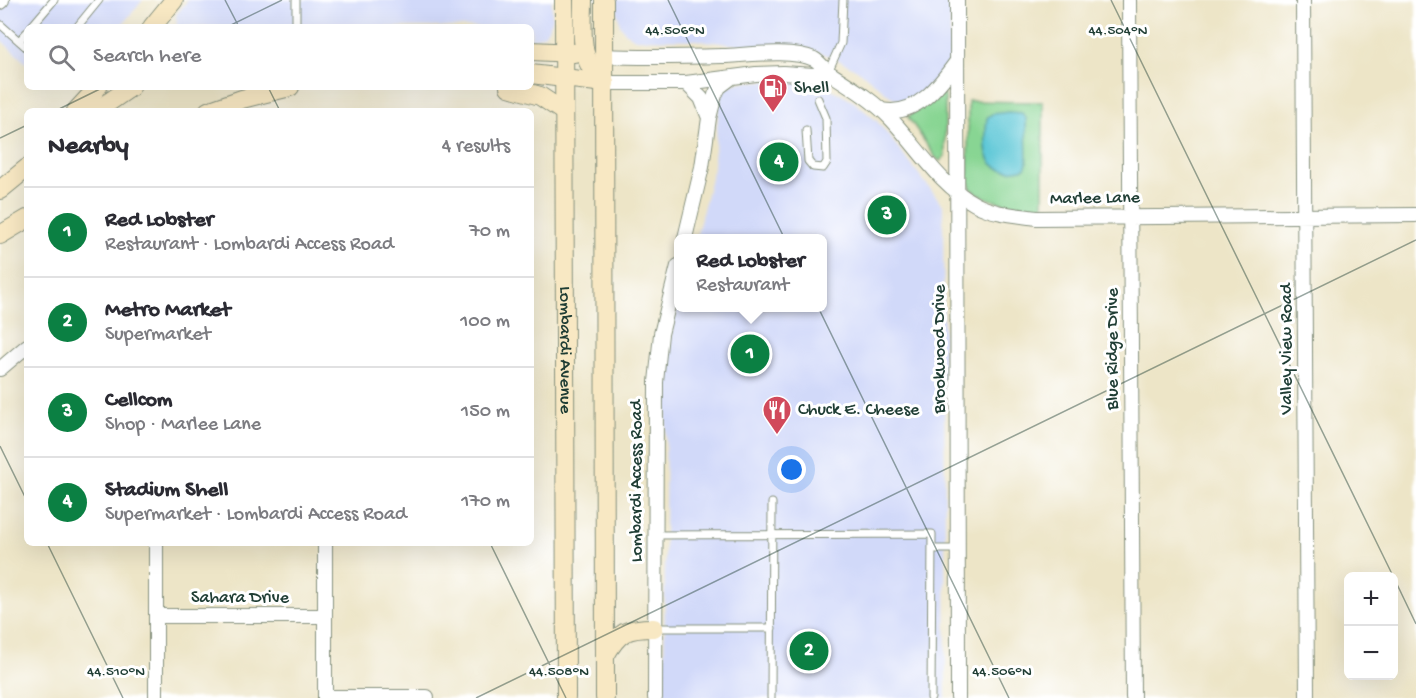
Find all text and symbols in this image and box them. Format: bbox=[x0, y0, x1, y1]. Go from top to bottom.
text: 44.506°N bbox=[645, 22, 705, 40]
text: 44.504°N bbox=[1089, 22, 1148, 40]
search box bbox=[24, 24, 534, 90]
icon: search bbox=[45, 41, 78, 74]
text: Search here bbox=[93, 44, 201, 70]
fuel station icon: Shell bbox=[757, 72, 789, 114]
place label: Shell bbox=[794, 78, 829, 99]
text: Nearby bbox=[48, 132, 129, 163]
text: 4 results bbox=[442, 136, 510, 159]
pin: 4 bbox=[760, 140, 798, 184]
street label: Marlee Lane bbox=[1050, 188, 1141, 210]
pin: 3 bbox=[868, 192, 906, 238]
text: Red Lobster bbox=[105, 208, 213, 234]
text: 1 bbox=[63, 221, 72, 244]
text: 70 m bbox=[469, 221, 510, 244]
text: Restaurant · Lombardi Access Road bbox=[105, 234, 394, 257]
popup bbox=[674, 234, 827, 312]
text: Red Lobster bbox=[696, 249, 805, 275]
text: Restaurant bbox=[696, 275, 789, 298]
street label: Valley View Road bbox=[1277, 282, 1298, 416]
street label: Brookwood Drive bbox=[930, 284, 951, 414]
street label: Lombardi Avenue bbox=[554, 286, 576, 414]
street label: Blue Ridge Drive bbox=[1103, 287, 1124, 411]
text: Metro Market bbox=[105, 298, 230, 324]
text: 2 bbox=[63, 311, 72, 334]
text: 100 m bbox=[460, 311, 510, 334]
text: Supermarket bbox=[105, 324, 211, 347]
pin: 1 bbox=[730, 332, 770, 376]
text: Cellcom bbox=[105, 388, 172, 414]
restaurant icon: Chuck E. Cheese bbox=[761, 394, 793, 436]
street label: Lombardi Access Road bbox=[627, 398, 648, 562]
place label: Chuck E. Cheese bbox=[798, 400, 920, 421]
text: 3 bbox=[62, 401, 73, 424]
text: 150 m bbox=[461, 401, 510, 424]
text: Shop · Marlee Lane bbox=[105, 414, 261, 437]
your location bbox=[777, 455, 806, 484]
text: Stadium Shell bbox=[105, 478, 228, 504]
text: 4 bbox=[63, 491, 72, 514]
text: 170 m bbox=[461, 491, 510, 514]
text: Supermarket · Lombardi Access Road bbox=[105, 504, 407, 527]
map controls bbox=[1344, 572, 1398, 680]
button: + bbox=[1344, 572, 1398, 626]
street label: Sahara Drive bbox=[191, 588, 290, 609]
button: − bbox=[1344, 626, 1398, 680]
pin: 2 bbox=[790, 628, 828, 674]
text: 44.510°N bbox=[87, 663, 145, 681]
text: 44.508°N bbox=[529, 663, 589, 681]
text: 44.506°N bbox=[972, 663, 1032, 681]

